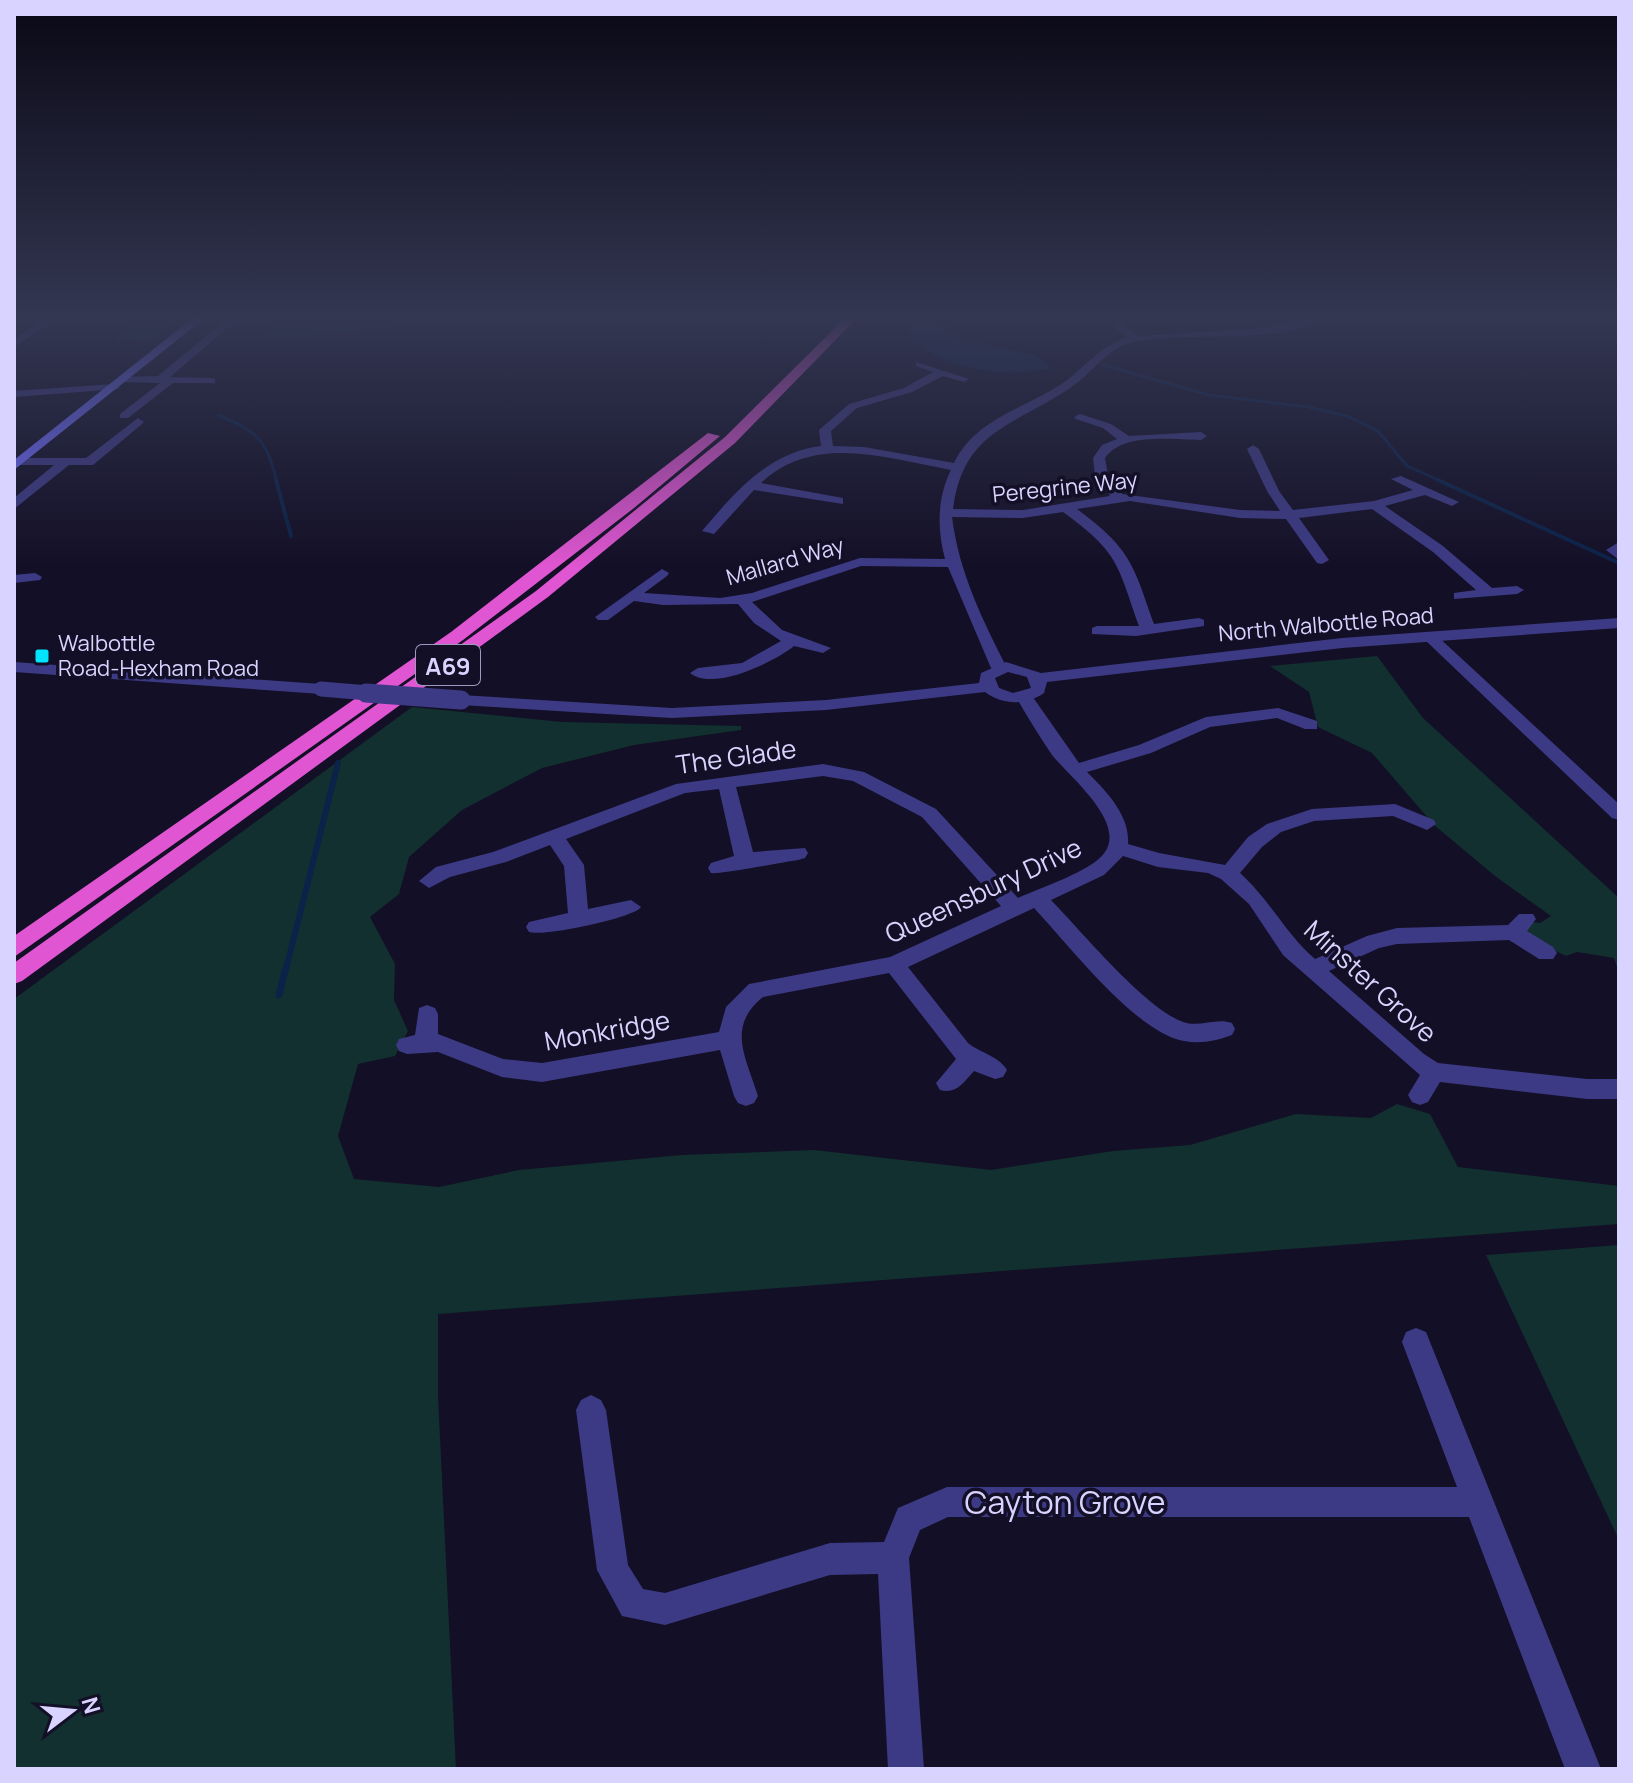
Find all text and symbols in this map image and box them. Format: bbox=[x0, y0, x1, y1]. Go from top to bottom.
street label: Peregrine Way bbox=[991, 464, 1139, 510]
street label: Mallard Way bbox=[723, 530, 848, 592]
street label: North Walbottle Road bbox=[1217, 600, 1435, 648]
place label: Walbottle Road-Hexham Road bbox=[58, 628, 259, 683]
road number: A69 bbox=[416, 645, 480, 685]
marker: Walbottle Road-Hexham Road bbox=[33, 647, 51, 665]
street label: The Glade bbox=[674, 730, 798, 782]
street label: Queensbury Drive bbox=[879, 829, 1087, 951]
street label: Minster Grove bbox=[1297, 912, 1445, 1050]
street label: Monkridge bbox=[541, 1001, 673, 1059]
street label: Cayton Grove bbox=[965, 1480, 1165, 1524]
north arrow bbox=[32, 1671, 112, 1751]
text: N bbox=[75, 1694, 108, 1717]

